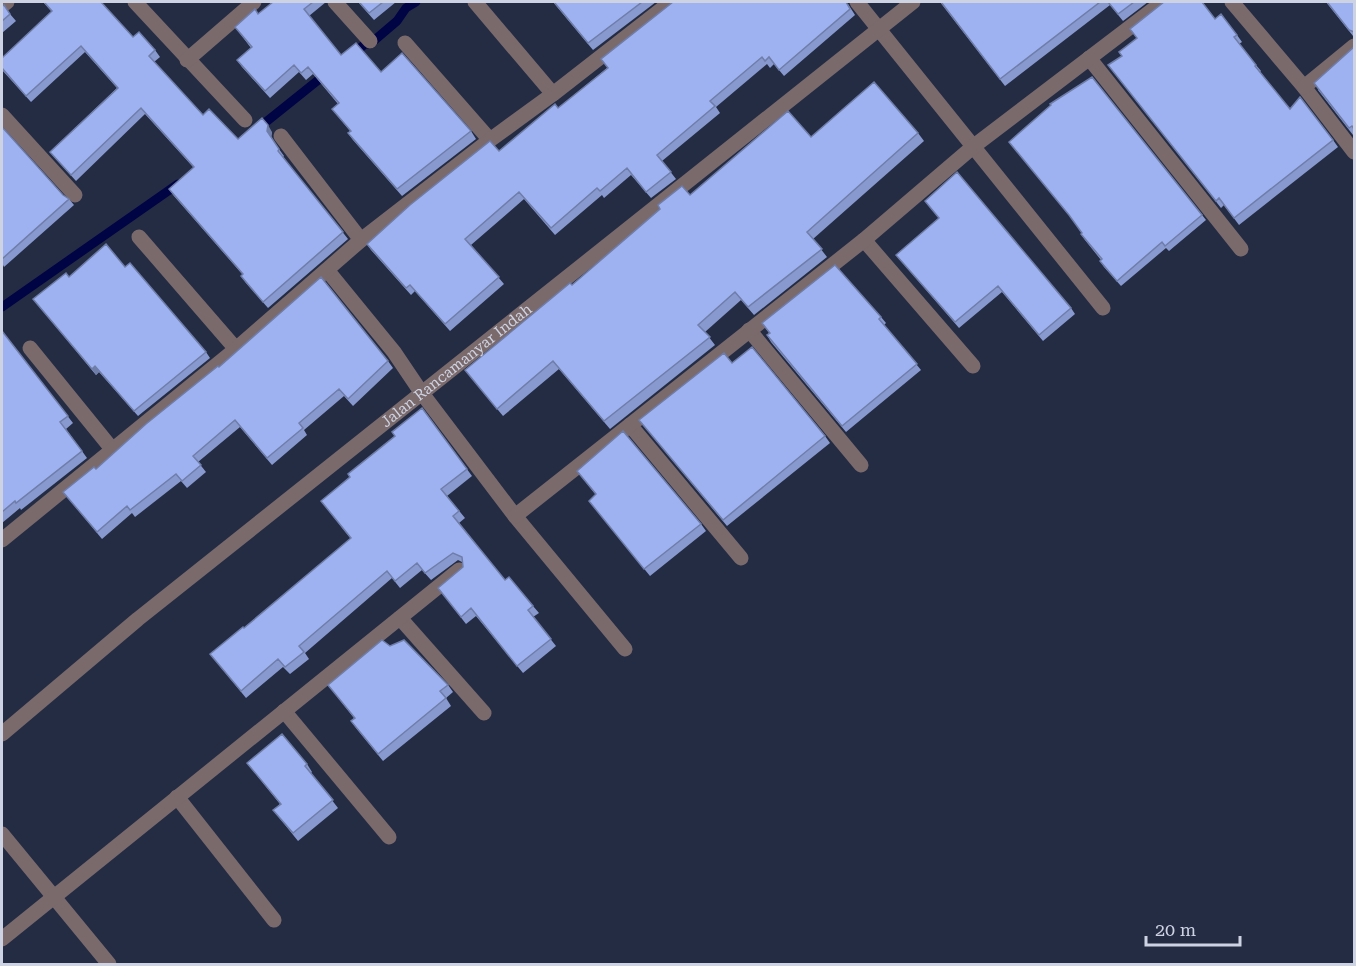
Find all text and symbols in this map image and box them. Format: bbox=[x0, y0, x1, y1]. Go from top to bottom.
street label: Jalan Rancamanyar Indah bbox=[377, 300, 536, 431]
scale bar bbox=[1146, 909, 1240, 947]
text: 20 m bbox=[1155, 919, 1196, 940]

